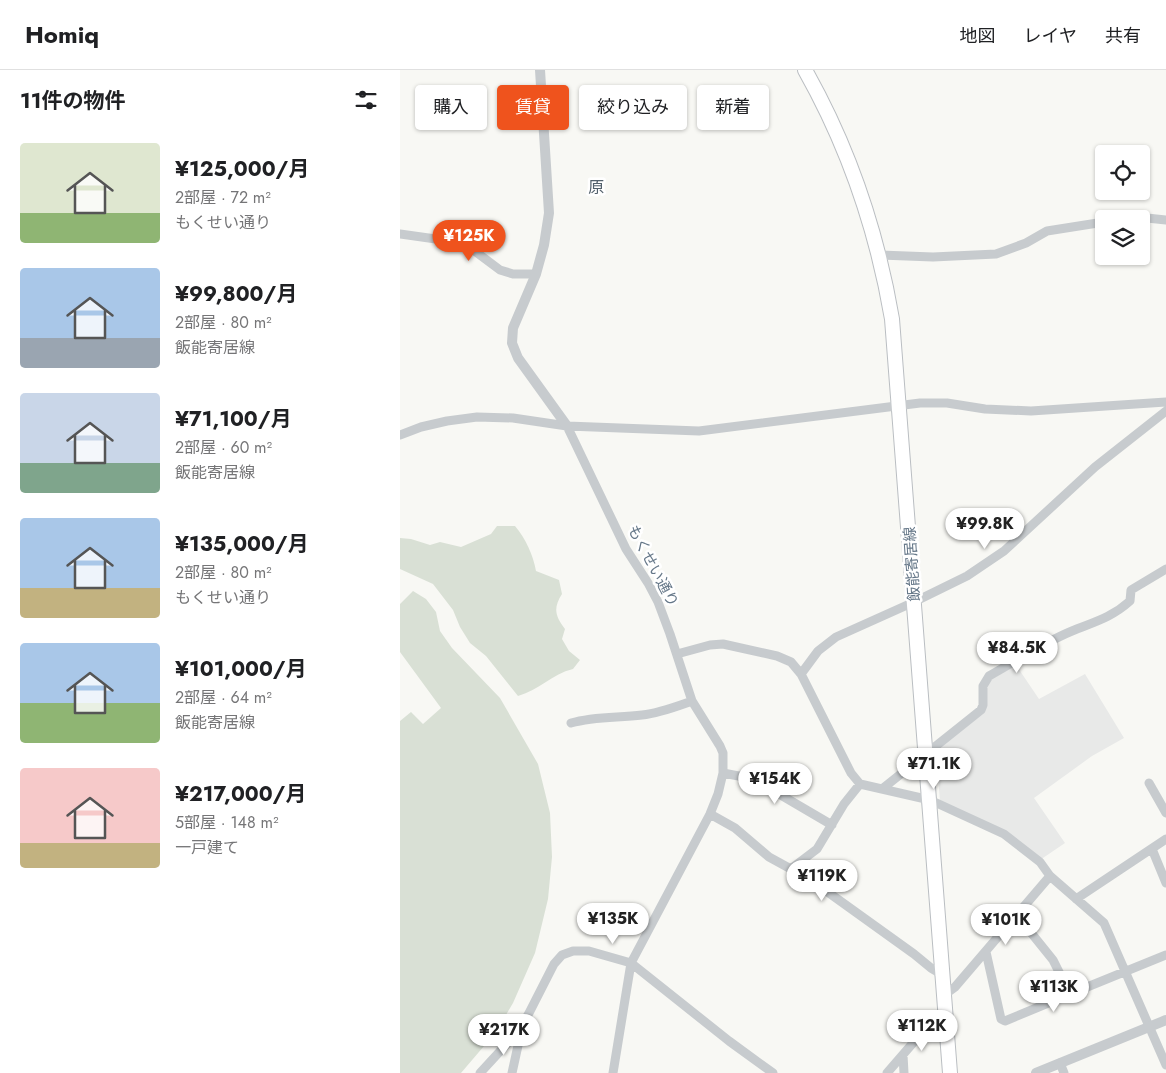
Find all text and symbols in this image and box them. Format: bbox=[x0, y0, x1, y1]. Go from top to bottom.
text: Homiq bbox=[25, 17, 99, 52]
text: 地図 bbox=[960, 23, 996, 49]
text: レイヤ bbox=[1024, 23, 1077, 49]
text: 共有 bbox=[1105, 23, 1141, 49]
chip: 購入 bbox=[415, 85, 487, 130]
chip: 賃貸 bbox=[497, 85, 569, 130]
chip: 絞り込み bbox=[579, 85, 687, 130]
chip: 新着 bbox=[697, 85, 769, 130]
text: 11件の物件 bbox=[20, 86, 125, 116]
icon: filters bbox=[352, 86, 380, 114]
map controls bbox=[1095, 145, 1150, 265]
button: locate bbox=[1095, 145, 1150, 200]
text: ¥125,000/月 bbox=[175, 154, 309, 184]
icon: home bbox=[60, 163, 120, 223]
district label: 原 bbox=[588, 176, 604, 199]
text: 2部屋 · 72 m² bbox=[175, 186, 271, 209]
button: layers bbox=[1095, 210, 1150, 265]
text: もくせい通り bbox=[175, 211, 271, 234]
pin: ¥125K bbox=[434, 220, 504, 262]
text: ¥125K bbox=[444, 224, 494, 247]
text: ¥99,800/月 bbox=[175, 279, 297, 309]
icon: home bbox=[60, 288, 120, 348]
text: 2部屋 · 80 m² bbox=[175, 311, 272, 334]
text: 飯能寄居線 bbox=[175, 336, 255, 359]
text: ¥71,100/月 bbox=[175, 404, 291, 434]
icon: home bbox=[60, 413, 120, 473]
text: 2部屋 · 60 m² bbox=[175, 436, 272, 459]
text: 飯能寄居線 bbox=[175, 461, 255, 484]
pin: ¥99.8K bbox=[944, 508, 1026, 550]
text: ¥99.8K bbox=[956, 512, 1014, 535]
street label: もくせい通り bbox=[622, 521, 684, 611]
street label: 飯能寄居線 bbox=[898, 526, 926, 602]
text: ¥135,000/月 bbox=[175, 529, 309, 559]
icon: home bbox=[60, 538, 120, 598]
text: 2部屋 · 80 m² bbox=[175, 561, 272, 584]
text: もくせい通り bbox=[175, 586, 271, 609]
pin: ¥84.5K bbox=[976, 632, 1058, 674]
text: ¥84.5K bbox=[988, 636, 1046, 659]
text: ¥101,000/月 bbox=[175, 654, 307, 684]
icon: home bbox=[60, 663, 120, 723]
text: 2部屋 · 64 m² bbox=[175, 686, 272, 709]
text: 飯能寄居線 bbox=[175, 711, 255, 734]
pin: ¥71.1K bbox=[893, 748, 975, 790]
text: ¥71.1K bbox=[908, 752, 960, 775]
pin: ¥154K bbox=[740, 762, 810, 805]
text: ¥154K bbox=[749, 767, 801, 790]
text: ¥217,000/月 bbox=[175, 779, 306, 809]
icon: home bbox=[60, 788, 120, 848]
text: 5部屋 · 148 m² bbox=[175, 811, 279, 834]
text: 一戸建て bbox=[175, 836, 239, 859]
pin: ¥119K bbox=[787, 860, 857, 902]
text: ¥119K bbox=[798, 864, 846, 887]
pin: ¥135K bbox=[578, 902, 648, 945]
pin: ¥101K bbox=[971, 904, 1041, 946]
text: ¥135K bbox=[588, 907, 638, 930]
text: ¥101K bbox=[982, 908, 1030, 931]
pin: ¥113K bbox=[1019, 970, 1089, 1013]
text: ¥113K bbox=[1030, 975, 1078, 998]
pin: ¥112K bbox=[887, 1010, 957, 1052]
pin: ¥217K bbox=[469, 1014, 539, 1056]
text: ¥112K bbox=[898, 1014, 946, 1037]
text: ¥217K bbox=[479, 1018, 529, 1041]

